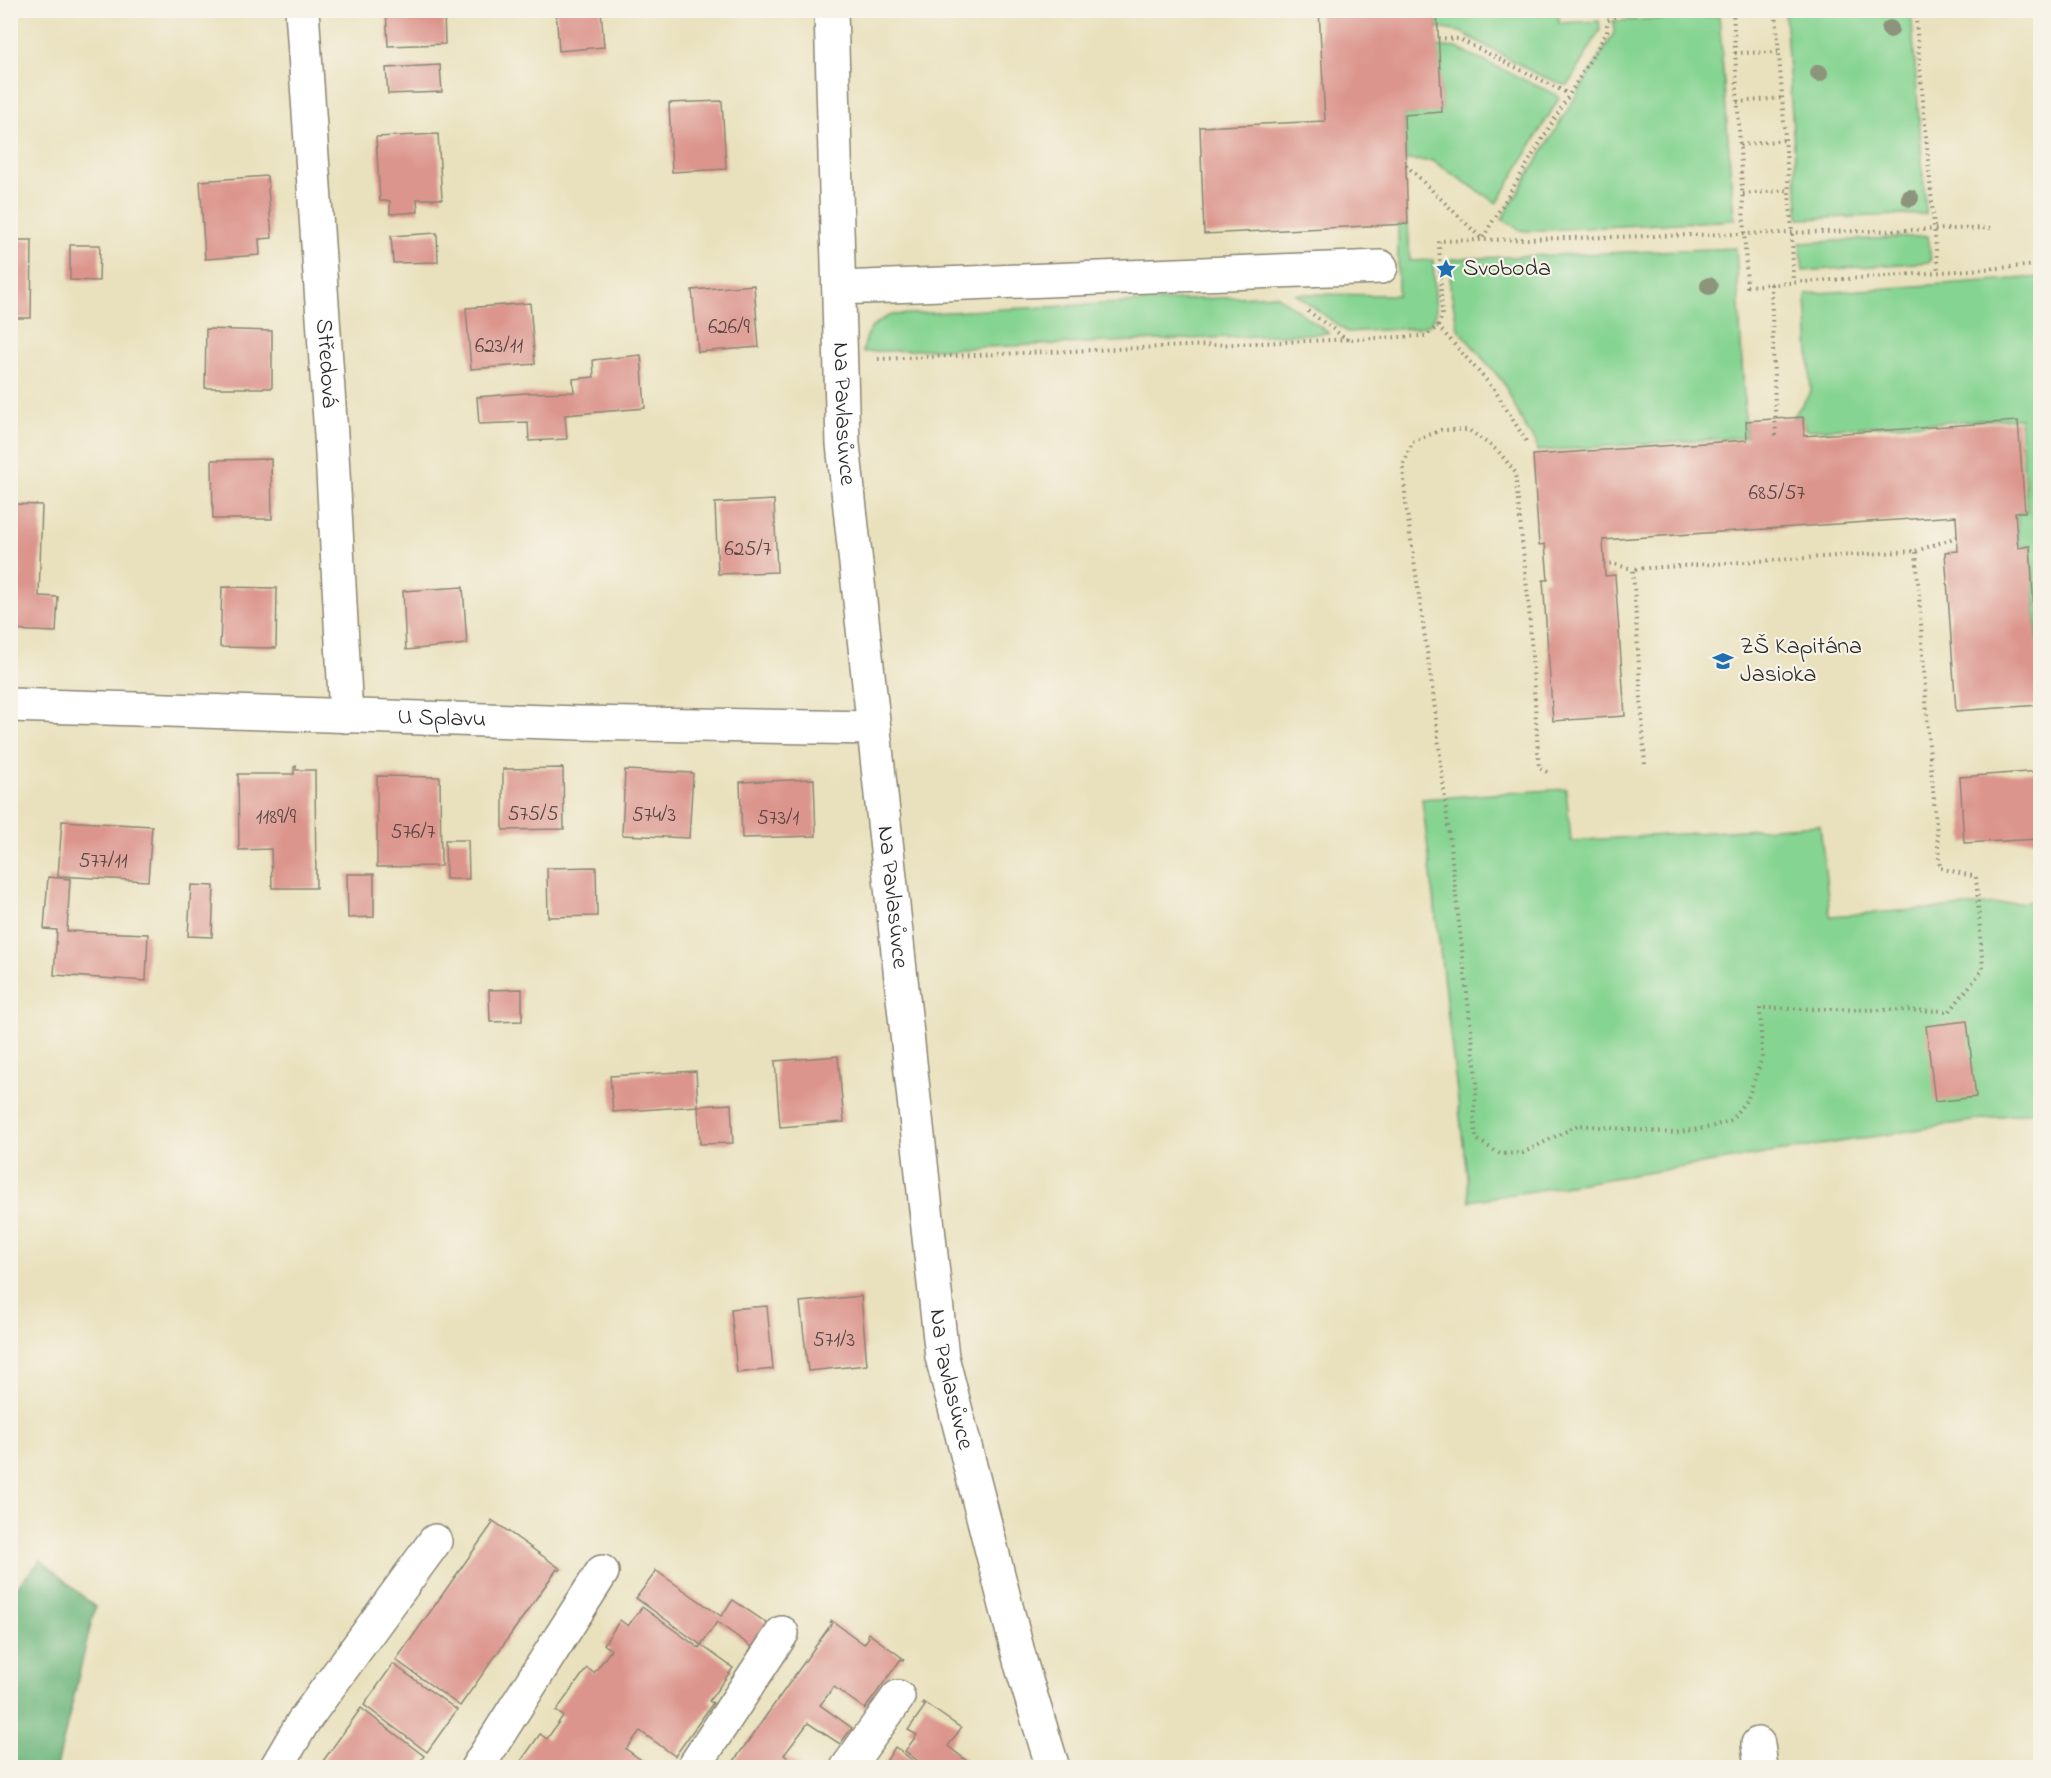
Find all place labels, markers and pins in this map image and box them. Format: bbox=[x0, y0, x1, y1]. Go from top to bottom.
place label: Svoboda bbox=[1463, 252, 1551, 287]
place icon: Svoboda bbox=[1434, 257, 1458, 281]
place label: ZŠ Kapitána Jasioka bbox=[1740, 630, 1862, 693]
school or university icon: ZŠ Kapitána Jasioka bbox=[1711, 649, 1735, 673]

